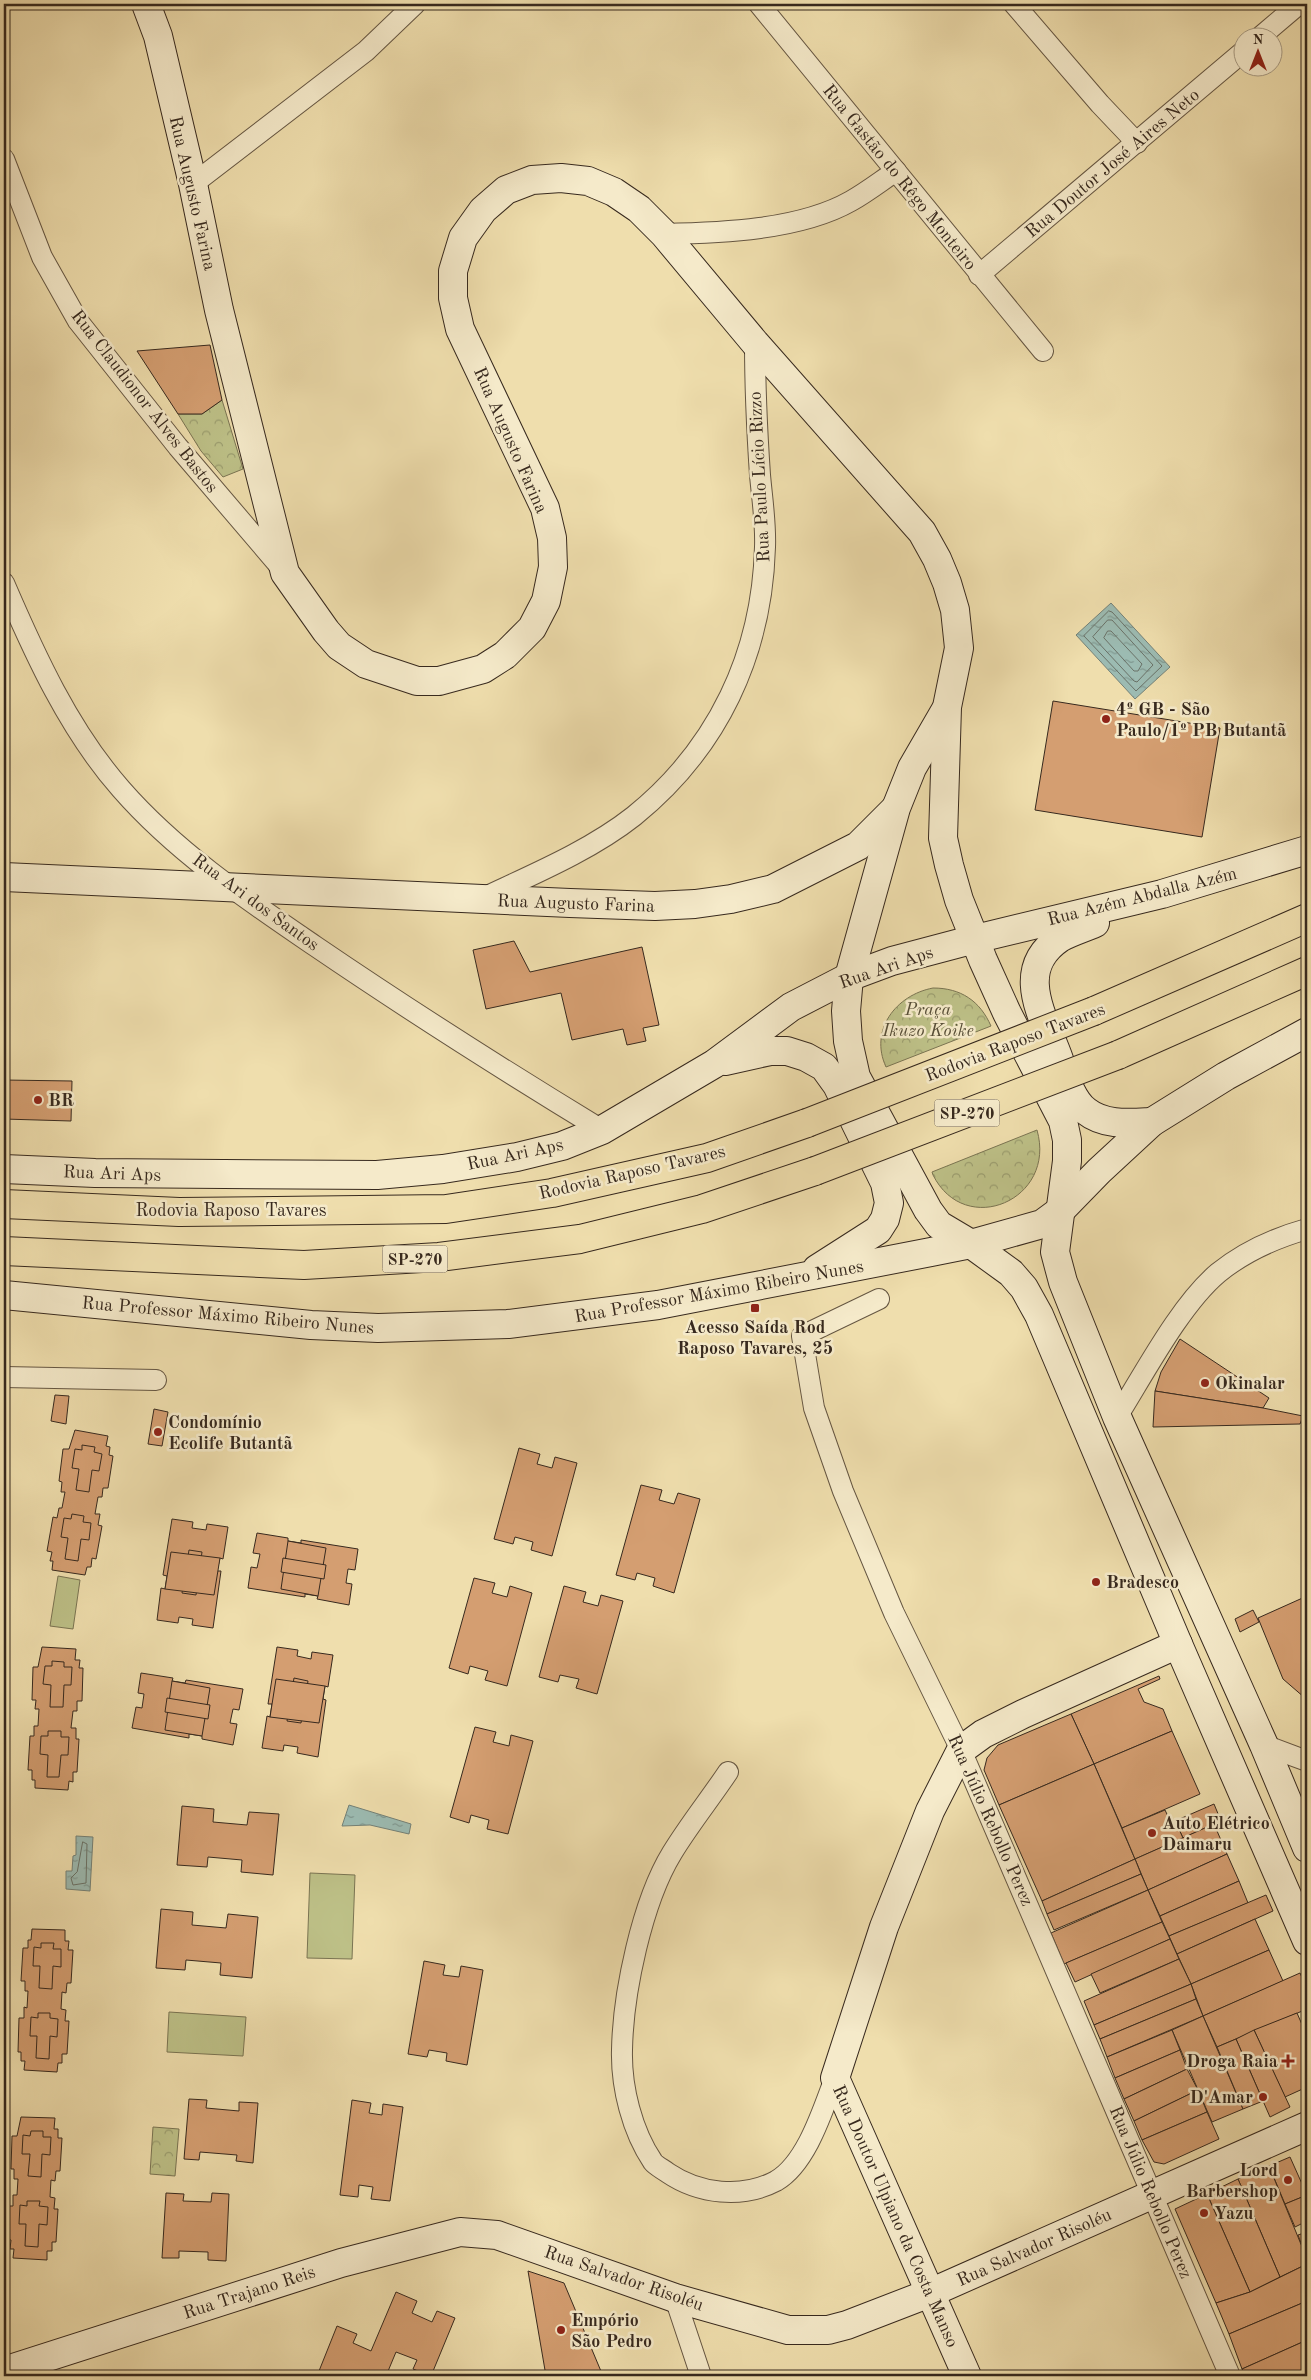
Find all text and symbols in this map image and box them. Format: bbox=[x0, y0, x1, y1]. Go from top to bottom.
north arrow bbox=[1234, 28, 1284, 78]
text: N bbox=[1253, 33, 1264, 47]
street label: Rua Gastão do Rêgo Monteiro bbox=[819, 81, 980, 274]
street label: Rua Doutor José Aires Neto bbox=[1022, 86, 1203, 242]
street label: Rua Augusto Farina bbox=[165, 114, 219, 272]
street label: Rua Claudionor Alves Bastos bbox=[67, 307, 221, 497]
street label: Rua Augusto Farina bbox=[470, 365, 550, 516]
street label: Rua Paulo Lício Rizzo bbox=[747, 391, 773, 563]
place label: 4º GB - São Paulo/1º PB Butantã bbox=[1116, 701, 1286, 740]
marker: 4º GB - São Paulo/1º PB Butantã bbox=[1100, 713, 1112, 725]
street label: Rua Ari dos Santos bbox=[189, 851, 322, 955]
street label: Rua Azém Abdalla Azém bbox=[1046, 865, 1239, 929]
street label: Rua Augusto Farina bbox=[497, 892, 655, 916]
street label: Rua Ari Aps bbox=[837, 943, 936, 992]
street label: Rodovia Raposo Tavares bbox=[923, 1000, 1108, 1086]
park label: Praça Ikuzo Koike bbox=[881, 1001, 974, 1040]
place label: BR bbox=[48, 1092, 74, 1110]
marker: BR bbox=[32, 1094, 44, 1106]
road number: SP-270 bbox=[934, 1100, 1000, 1126]
street label: Rua Ari Aps bbox=[465, 1136, 565, 1174]
street label: Rodovia Raposo Tavares bbox=[537, 1143, 728, 1203]
street label: Rua Ari Aps bbox=[63, 1163, 162, 1185]
street label: Rodovia Raposo Tavares bbox=[135, 1202, 327, 1220]
road number: SP-270 bbox=[382, 1246, 448, 1272]
street label: Rua Professor Máximo Ribeiro Nunes bbox=[573, 1258, 865, 1326]
street label: Rua Professor Máximo Ribeiro Nunes bbox=[81, 1294, 375, 1338]
marker: Acesso Saída Rod Raposo Tavares, 25 bbox=[749, 1302, 761, 1314]
place label: Acesso Saída Rod Raposo Tavares, 25 bbox=[677, 1319, 833, 1358]
place label: Okinalar bbox=[1215, 1375, 1285, 1393]
marker: Okinalar bbox=[1199, 1377, 1211, 1389]
place label: Condomínio Ecolife Butantã bbox=[168, 1414, 293, 1453]
marker: Condomínio Ecolife Butantã bbox=[152, 1426, 164, 1438]
place label: Bradesco bbox=[1106, 1574, 1179, 1592]
marker: Bradesco bbox=[1090, 1576, 1102, 1588]
street label: Rua Júlio Rebollo Perez bbox=[944, 1732, 1036, 1909]
place label: Auto Elétrico Daimaru bbox=[1162, 1815, 1270, 1854]
marker: Auto Elétrico Daimaru bbox=[1146, 1827, 1158, 1839]
place label: Droga Raia bbox=[1186, 2053, 1278, 2071]
marker: Droga Raia bbox=[1282, 2055, 1294, 2067]
street label: Rua Doutor Ulpiano da Costa Manso bbox=[829, 2083, 961, 2350]
place label: D'Amar bbox=[1190, 2089, 1253, 2107]
marker: D'Amar bbox=[1257, 2091, 1269, 2103]
street label: Rua Júlio Rebollo Perez bbox=[1106, 2103, 1195, 2281]
place label: Lord Barbershop bbox=[1186, 2162, 1278, 2201]
marker: Lord Barbershop bbox=[1282, 2174, 1294, 2186]
place label: Yazu bbox=[1214, 2205, 1254, 2223]
street label: Rua Salvador Risoléu bbox=[954, 2206, 1115, 2290]
marker: Yazu bbox=[1198, 2207, 1210, 2219]
street label: Rua Salvador Risoléu bbox=[542, 2243, 706, 2315]
street label: Rua Trajano Reis bbox=[181, 2263, 318, 2323]
place label: Empório São Pedro bbox=[571, 2312, 652, 2351]
marker: Empório São Pedro bbox=[555, 2324, 567, 2336]

